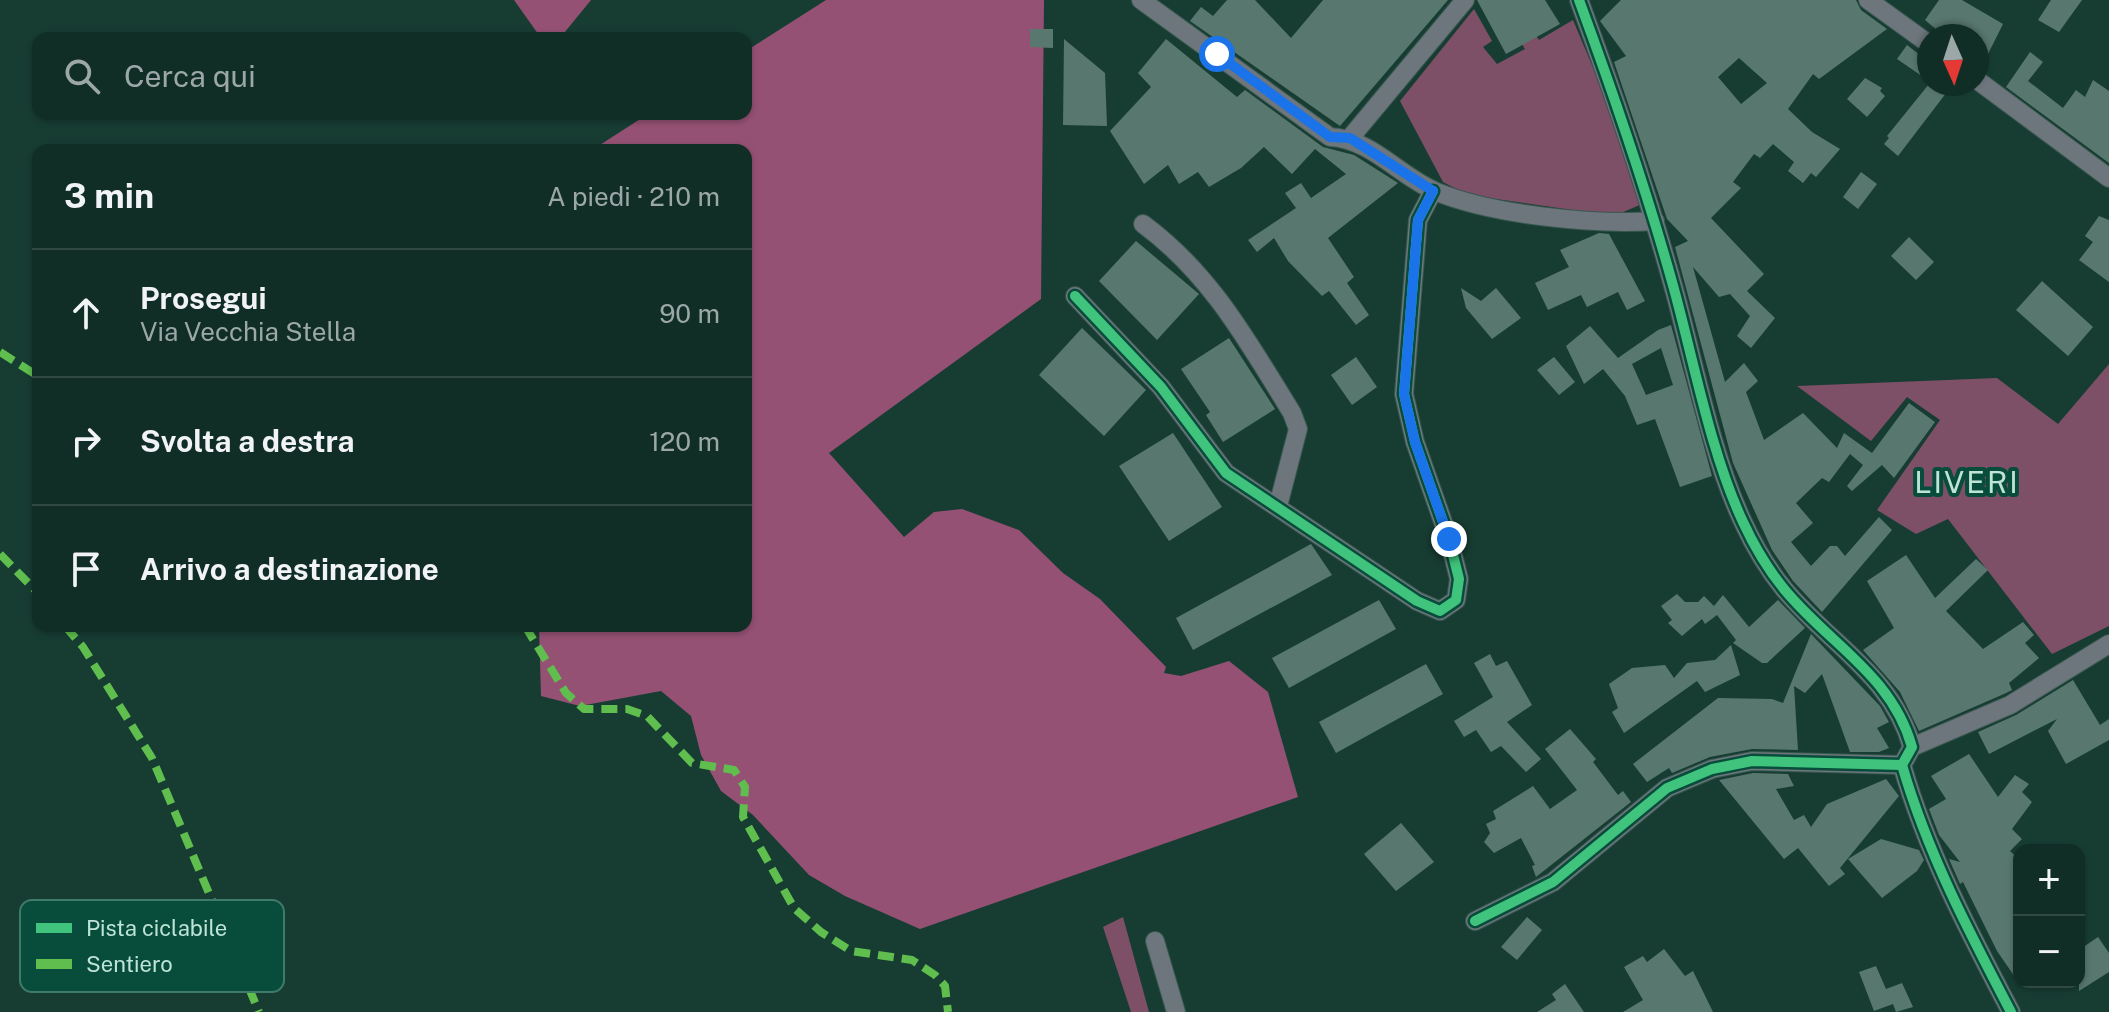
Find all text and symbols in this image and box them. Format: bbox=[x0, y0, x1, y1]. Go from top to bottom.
north arrow bbox=[1917, 24, 1989, 96]
search box bbox=[32, 32, 752, 120]
route start bbox=[1199, 36, 1235, 72]
icon: search bbox=[60, 54, 104, 98]
text: Cerca qui bbox=[124, 58, 256, 94]
text: 3 min bbox=[64, 176, 154, 216]
text: A piedi · 210 m bbox=[547, 181, 720, 212]
text: Prosegui bbox=[140, 280, 267, 316]
icon: ahead bbox=[64, 291, 108, 335]
text: 90 m bbox=[659, 298, 720, 329]
text: Via Vecchia Stella bbox=[140, 316, 356, 347]
icon: right bbox=[64, 419, 108, 463]
text: Svolta a destra bbox=[140, 423, 355, 459]
text: 120 m bbox=[649, 426, 720, 457]
district label: LIVERI bbox=[1914, 464, 2020, 500]
route end bbox=[1431, 521, 1467, 557]
icon: arrive bbox=[64, 547, 108, 591]
text: Arrivo a destinazione bbox=[140, 551, 439, 587]
map controls bbox=[2013, 844, 2085, 988]
button: + bbox=[2013, 844, 2085, 916]
legend bbox=[20, 900, 284, 992]
text: Pista ciclabile bbox=[86, 915, 227, 941]
button: − bbox=[2013, 916, 2085, 988]
text: Sentiero bbox=[86, 951, 173, 977]

